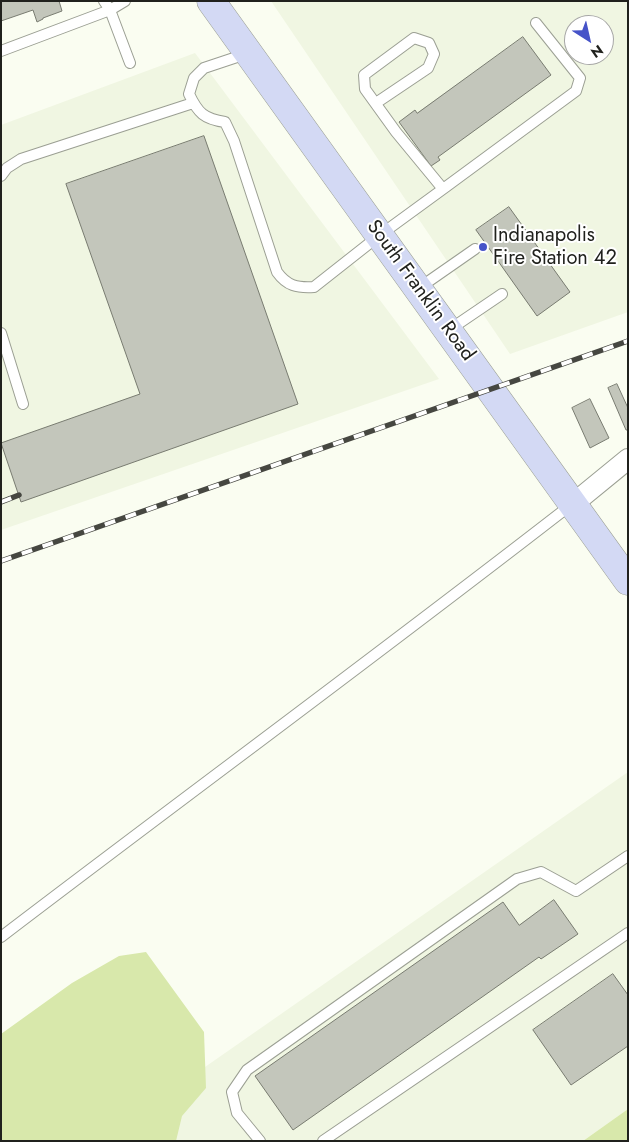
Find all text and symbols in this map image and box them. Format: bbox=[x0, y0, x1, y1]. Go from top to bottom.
north arrow bbox=[564, 15, 614, 65]
text: N bbox=[587, 40, 607, 63]
street label: South Franklin Road bbox=[361, 216, 479, 366]
place label: Indianapolis Fire Station 42 bbox=[493, 224, 617, 271]
marker: Indianapolis Fire Station 42 bbox=[477, 241, 489, 253]

